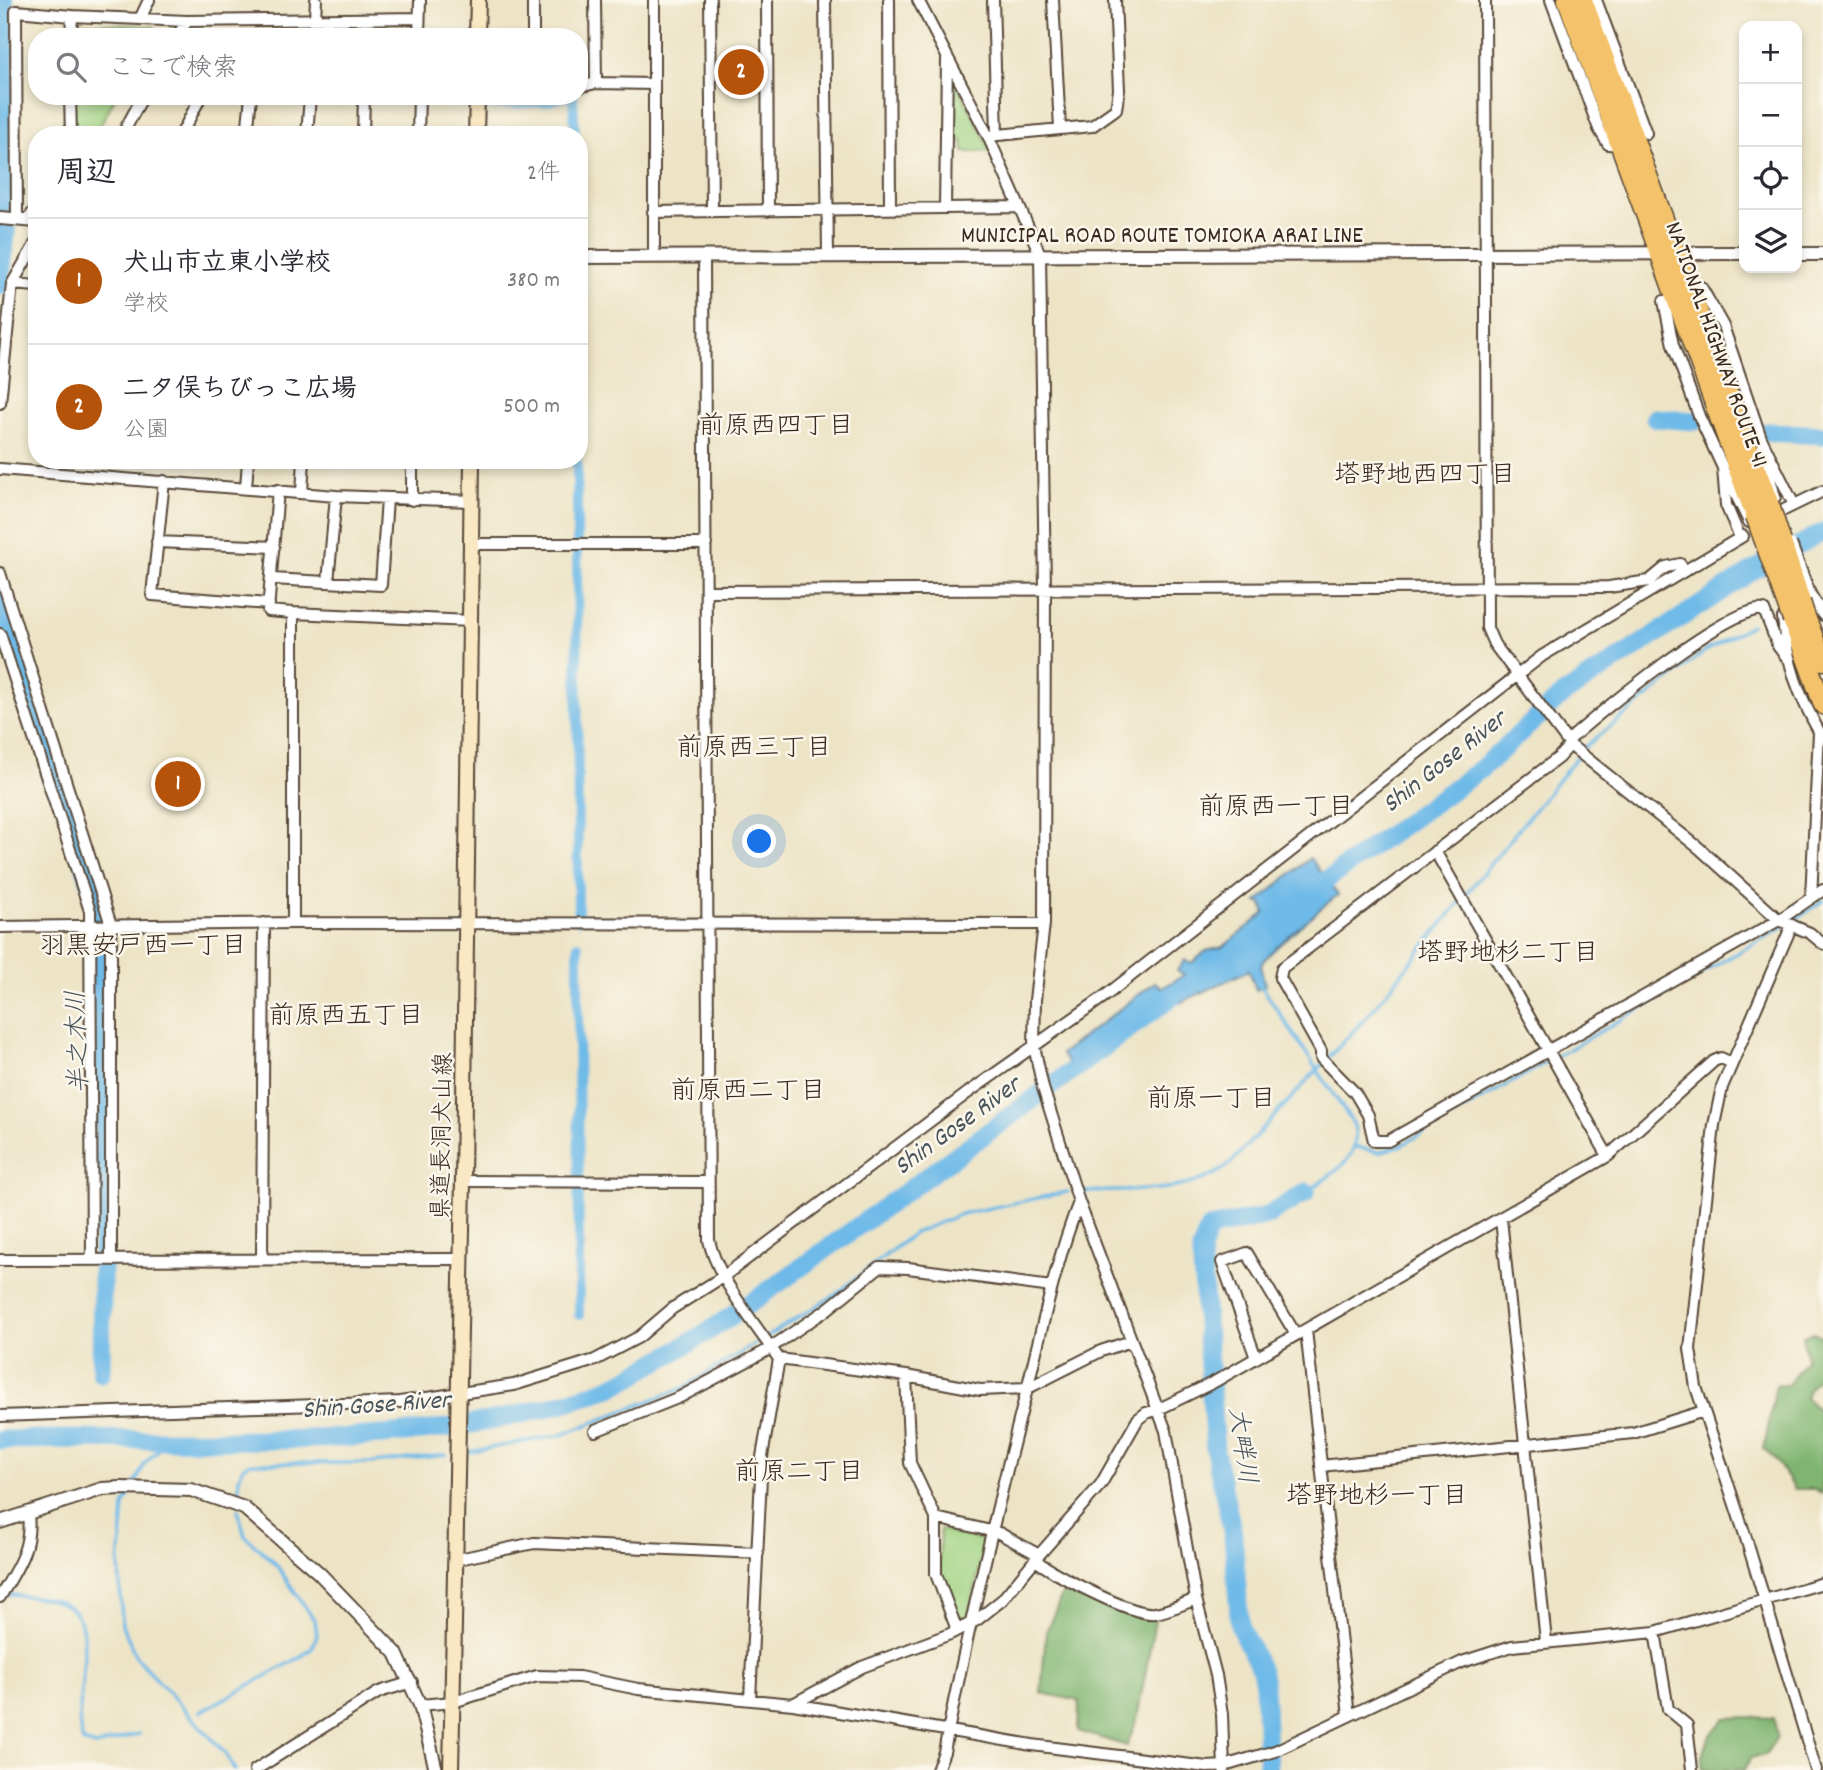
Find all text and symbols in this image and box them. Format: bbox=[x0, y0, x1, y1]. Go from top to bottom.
map controls bbox=[1739, 21, 1802, 273]
button: + bbox=[1739, 21, 1802, 84]
search box bbox=[28, 28, 588, 105]
pin: 2 bbox=[718, 46, 764, 98]
icon: search bbox=[52, 48, 90, 86]
text: ここで検索 bbox=[108, 51, 238, 88]
button: − bbox=[1739, 84, 1802, 147]
button: locate bbox=[1739, 147, 1802, 210]
text: 周辺 bbox=[56, 154, 116, 197]
text: 2件 bbox=[527, 158, 560, 191]
button: layers bbox=[1739, 210, 1802, 273]
street label: NATIONAL HIGHWAY ROUTE 41 bbox=[1655, 217, 1776, 473]
street label: MUNICIPAL ROAD ROUTE TOMIOKA ARAI LINE bbox=[961, 220, 1363, 254]
text: 犬山市立東小学校 bbox=[123, 246, 331, 283]
text: 1 bbox=[76, 265, 82, 298]
text: 380 m bbox=[507, 265, 560, 298]
text: 学校 bbox=[123, 289, 169, 322]
text: 二タ俣ちびっこ広場 bbox=[123, 372, 357, 409]
text: 2 bbox=[74, 391, 84, 424]
text: 500 m bbox=[503, 391, 560, 424]
district label: 前原西四丁目 bbox=[698, 409, 854, 446]
text: 公園 bbox=[123, 415, 169, 448]
district label: 塔野地西四丁目 bbox=[1334, 458, 1516, 495]
water label: Shin Gose River bbox=[1375, 700, 1518, 823]
district label: 前原西三丁目 bbox=[676, 731, 832, 768]
pin: 1 bbox=[155, 758, 201, 810]
district label: 前原西一丁目 bbox=[1198, 790, 1354, 827]
your location bbox=[742, 824, 776, 858]
district label: 羽黒安戸西一丁目 bbox=[39, 929, 247, 966]
district label: 塔野地杉二丁目 bbox=[1417, 936, 1599, 973]
water label: 半之木川 bbox=[59, 989, 100, 1094]
district label: 前原西五丁目 bbox=[268, 999, 424, 1036]
street label: 県道長洞犬山線 bbox=[426, 1052, 462, 1220]
water label: Shin Gose River bbox=[887, 1066, 1032, 1185]
district label: 前原西二丁目 bbox=[670, 1074, 826, 1111]
district label: 前原一丁目 bbox=[1146, 1082, 1276, 1119]
water label: Shin Gose River bbox=[301, 1383, 455, 1430]
water label: 大畔川 bbox=[1217, 1404, 1264, 1487]
district label: 前原二丁目 bbox=[734, 1455, 864, 1492]
district label: 塔野地杉一丁目 bbox=[1286, 1479, 1468, 1516]

